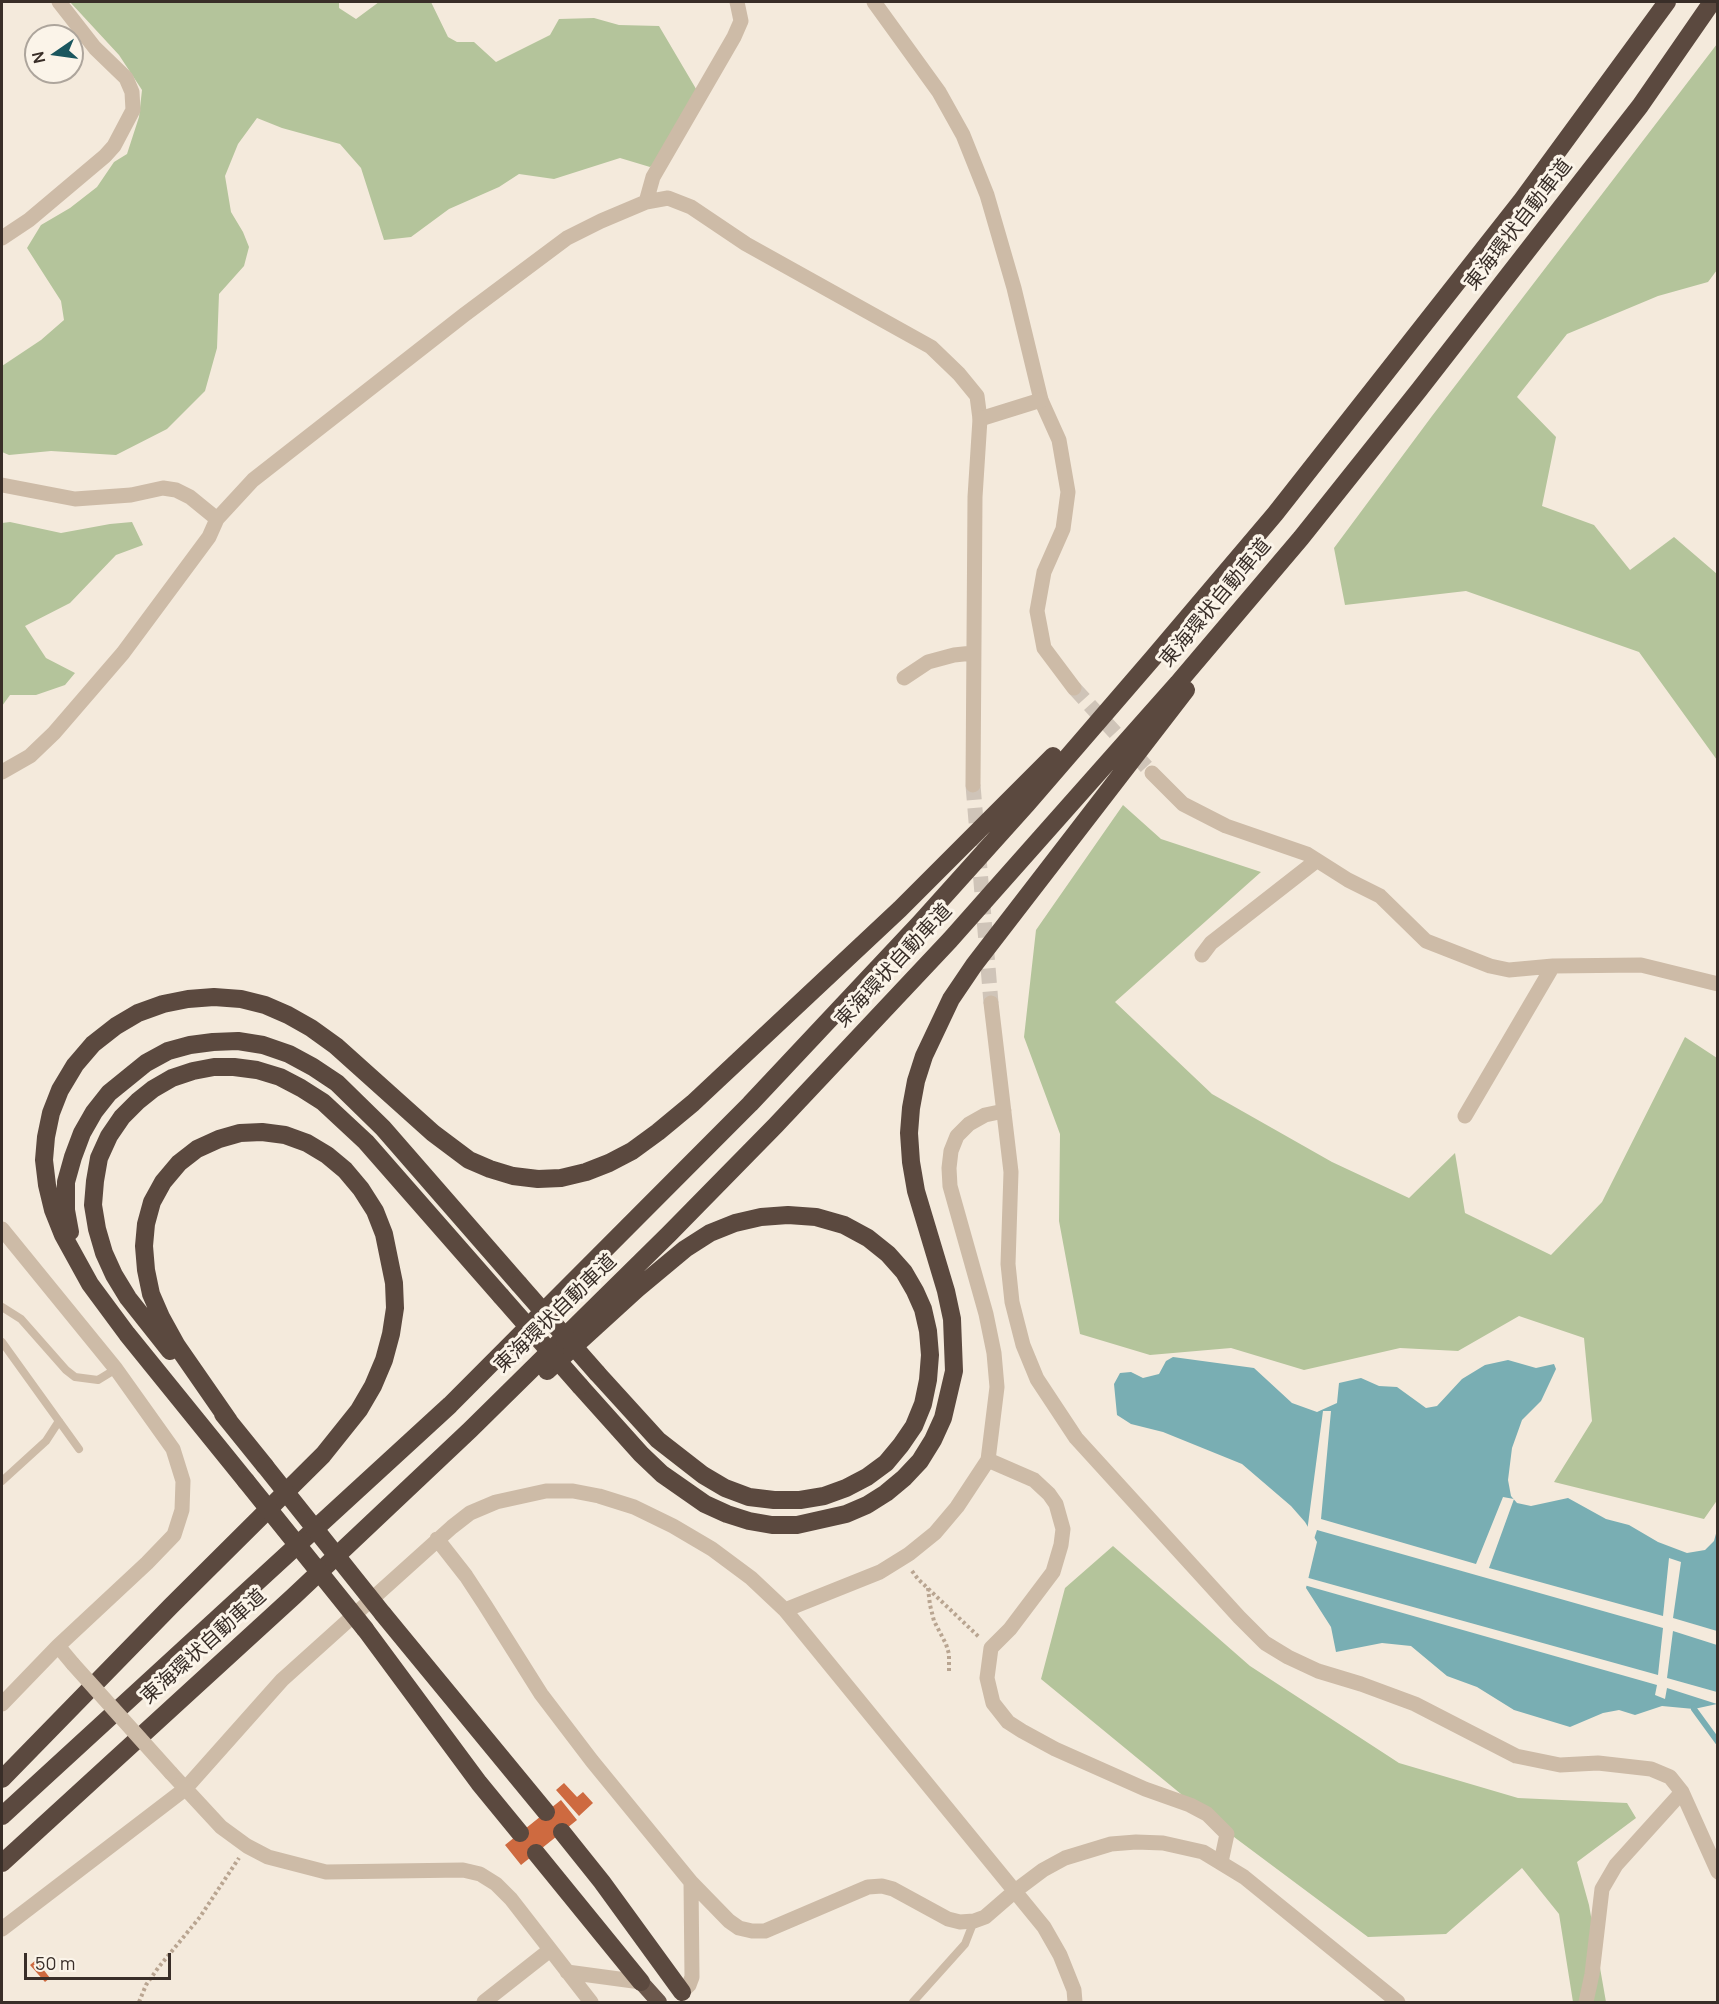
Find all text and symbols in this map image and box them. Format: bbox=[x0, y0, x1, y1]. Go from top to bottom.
north arrow bbox=[24, 24, 84, 84]
text: N bbox=[26, 50, 50, 66]
street label: 東海環状自動車道 bbox=[1460, 155, 1578, 295]
street label: 東海環状自動車道 bbox=[1155, 534, 1277, 672]
street label: 東海環状自動車道 bbox=[831, 899, 957, 1033]
street label: 東海環状自動車道 bbox=[490, 1250, 622, 1378]
street label: 東海環状自動車道 bbox=[137, 1585, 271, 1709]
scale bar bbox=[27, 1941, 174, 1979]
text: 50 m bbox=[35, 1951, 75, 1975]

